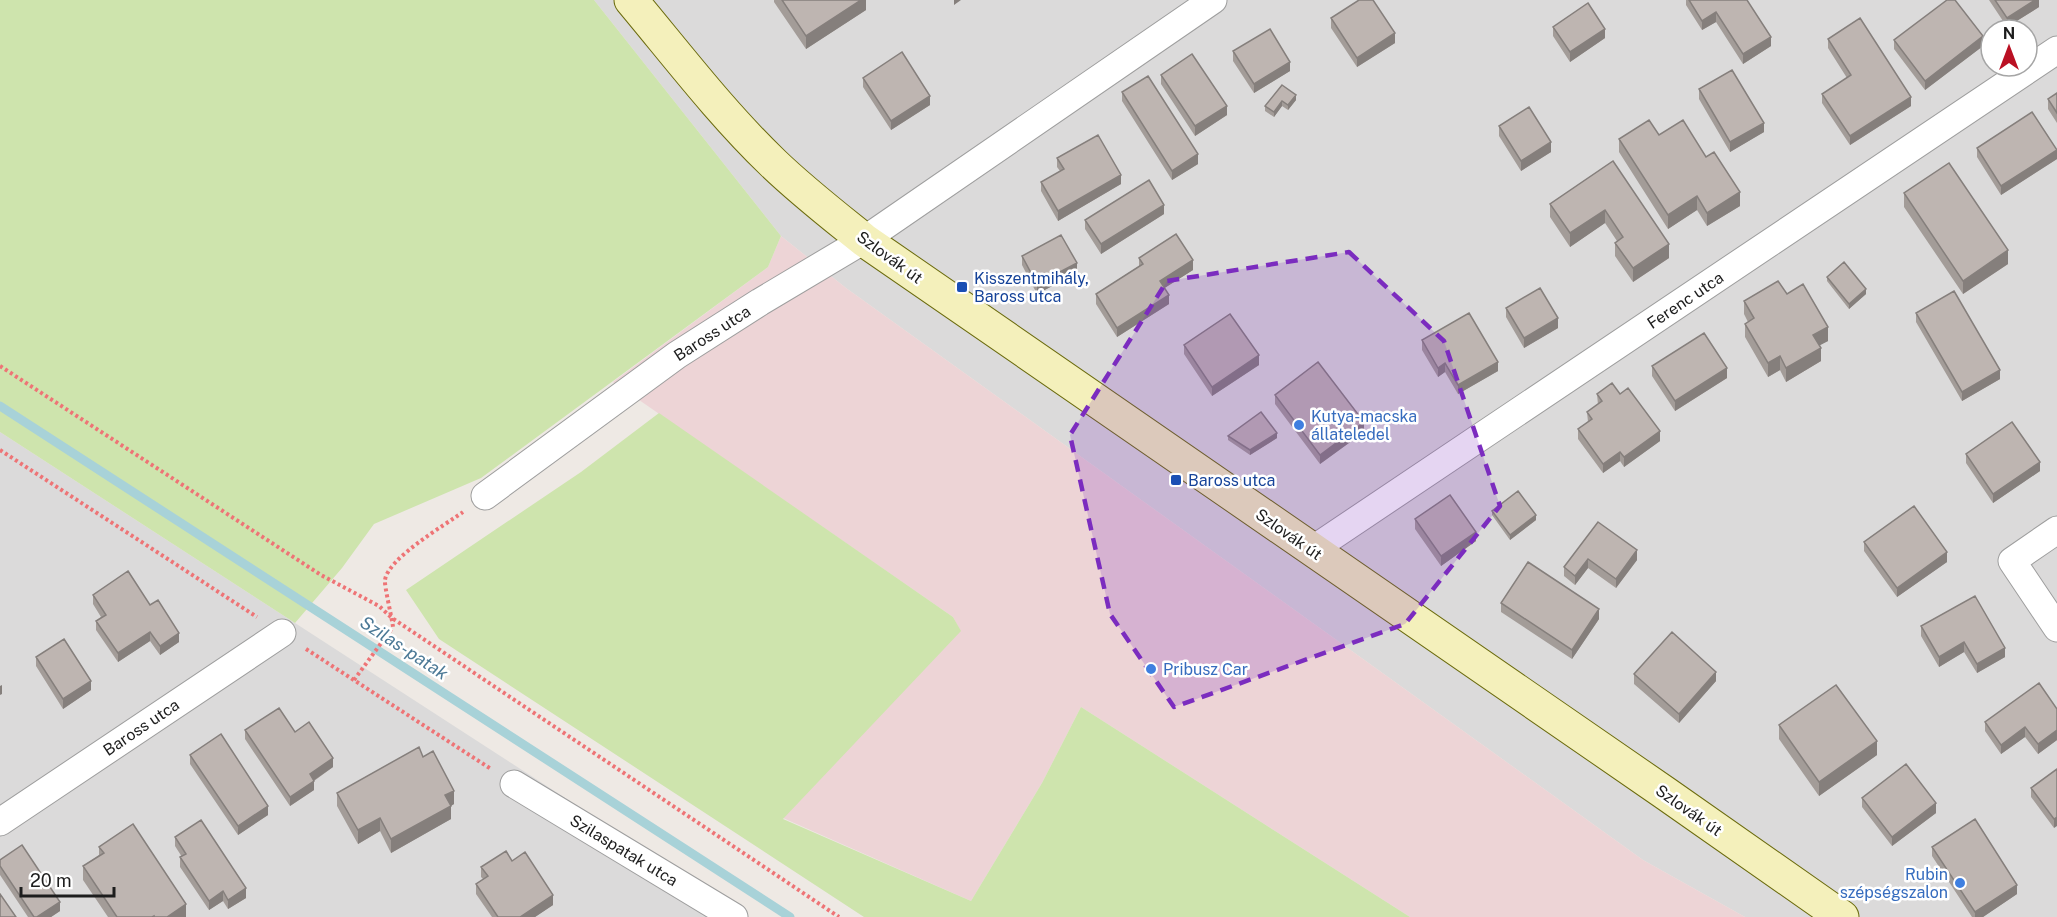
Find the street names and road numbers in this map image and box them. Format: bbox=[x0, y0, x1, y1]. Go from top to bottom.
street label: Szlovák út bbox=[853, 227, 926, 288]
street label: Ferenc utca bbox=[1644, 268, 1727, 333]
street label: Baross utca bbox=[670, 302, 754, 365]
street label: Szlovák út bbox=[1252, 505, 1326, 564]
street label: Baross utca bbox=[100, 695, 183, 760]
street label: Szlovák út bbox=[1652, 781, 1726, 840]
street label: Szilaspatak utca bbox=[566, 811, 681, 890]

